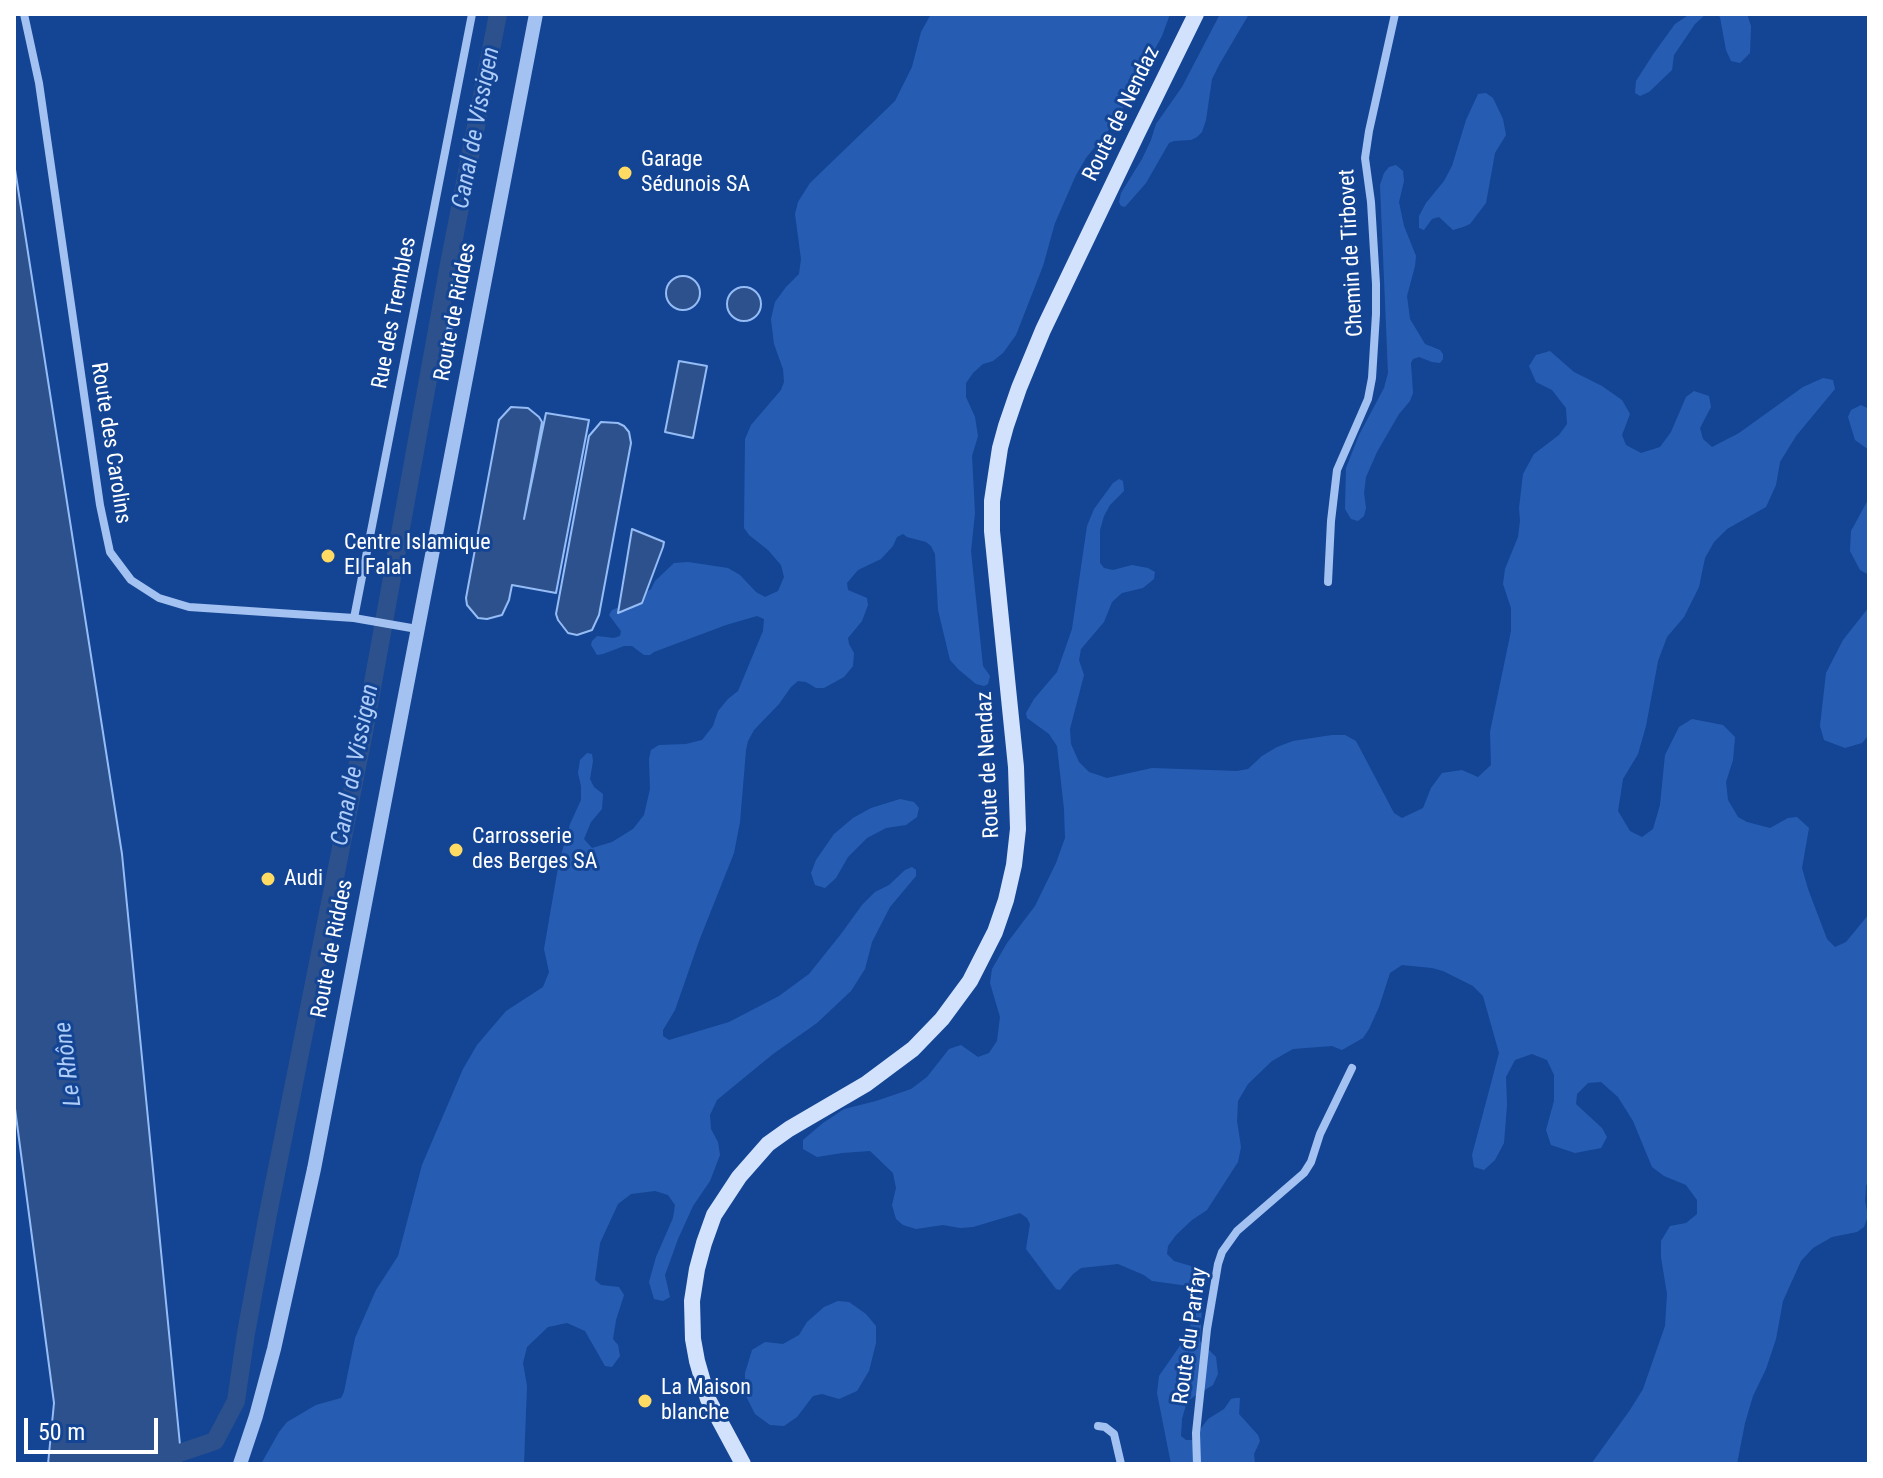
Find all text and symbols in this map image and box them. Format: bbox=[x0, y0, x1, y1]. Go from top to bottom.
street label: Route de Nendaz bbox=[1078, 42, 1166, 186]
water label: Canal de Vissigen bbox=[447, 45, 507, 211]
place label: Garage Sédunois SA bbox=[641, 147, 750, 198]
marker: Garage Sédunois SA bbox=[616, 164, 634, 182]
street label: Chemin de Tirbovet bbox=[1334, 168, 1370, 338]
street label: Rue des Trembles bbox=[367, 235, 423, 391]
street label: Route de Riddes bbox=[430, 241, 482, 383]
street label: Route des Carolins bbox=[84, 361, 136, 525]
place label: Centre Islamique El Falah bbox=[344, 530, 491, 582]
marker: Centre Islamique El Falah bbox=[319, 547, 337, 565]
water label: Canal de Vissigen bbox=[326, 682, 386, 848]
street label: Route de Nendaz bbox=[972, 691, 1006, 839]
place label: Carrosserie des Berges SA bbox=[472, 824, 597, 876]
marker: Carrosserie des Berges SA bbox=[447, 841, 465, 859]
place label: Audi bbox=[284, 866, 323, 892]
marker: Audi bbox=[259, 870, 277, 888]
street label: Route de Riddes bbox=[307, 878, 359, 1020]
water label: Le Rhône bbox=[50, 1020, 88, 1108]
street label: Route du Parfay bbox=[1168, 1266, 1214, 1406]
place label: La Maison blanche bbox=[661, 1375, 751, 1426]
marker: La Maison blanche bbox=[636, 1392, 654, 1410]
scale bar bbox=[28, 1402, 162, 1452]
text: 50 m bbox=[38, 1418, 85, 1446]

